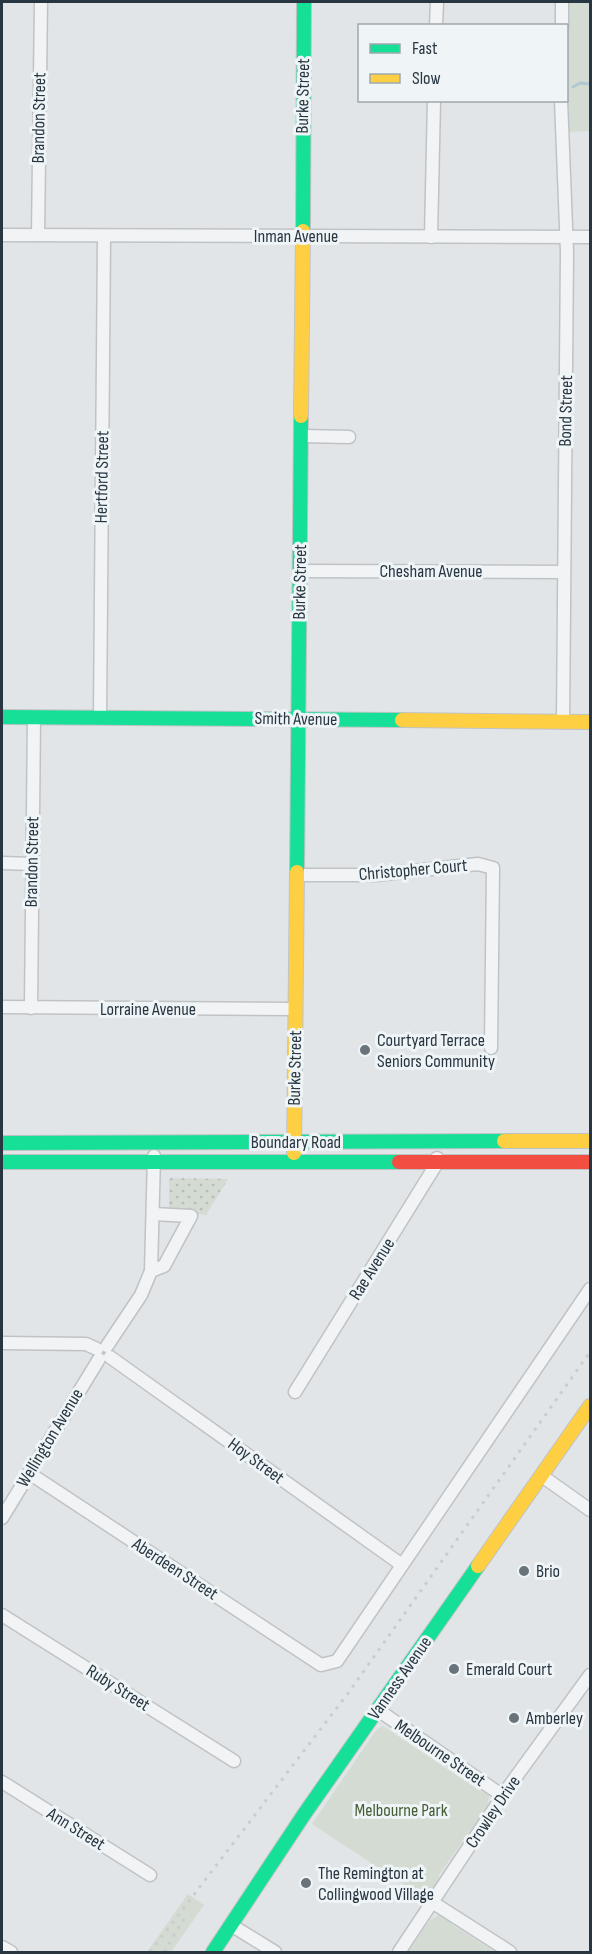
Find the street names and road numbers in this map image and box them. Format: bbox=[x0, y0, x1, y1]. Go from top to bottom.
street label: Burke Street bbox=[292, 58, 314, 134]
street label: Brandon Street bbox=[28, 72, 50, 164]
street label: Inman Avenue bbox=[254, 226, 338, 247]
street label: Bond Street bbox=[555, 375, 577, 447]
street label: Hertford Street bbox=[91, 430, 113, 524]
street label: Burke Street bbox=[289, 544, 311, 620]
street label: Chesham Avenue bbox=[379, 561, 483, 582]
street label: Smith Avenue bbox=[254, 708, 338, 730]
street label: Brandon Street bbox=[21, 816, 43, 908]
street label: Christopher Court bbox=[358, 855, 469, 885]
street label: Lorraine Avenue bbox=[100, 999, 196, 1020]
street label: Burke Street bbox=[284, 1030, 306, 1106]
street label: Boundary Road bbox=[251, 1132, 341, 1153]
street label: Rae Avenue bbox=[345, 1234, 399, 1304]
street label: Wellington Avenue bbox=[12, 1385, 88, 1491]
street label: Hoy Street bbox=[224, 1434, 289, 1489]
street label: Aberdeen Street bbox=[127, 1533, 222, 1605]
street label: Vanness Avenue bbox=[364, 1632, 436, 1724]
street label: Ruby Street bbox=[82, 1660, 154, 1716]
street label: Melbourne Street bbox=[391, 1715, 490, 1791]
street label: Crowley Drive bbox=[461, 1772, 525, 1852]
street label: Ann Street bbox=[42, 1803, 109, 1855]

